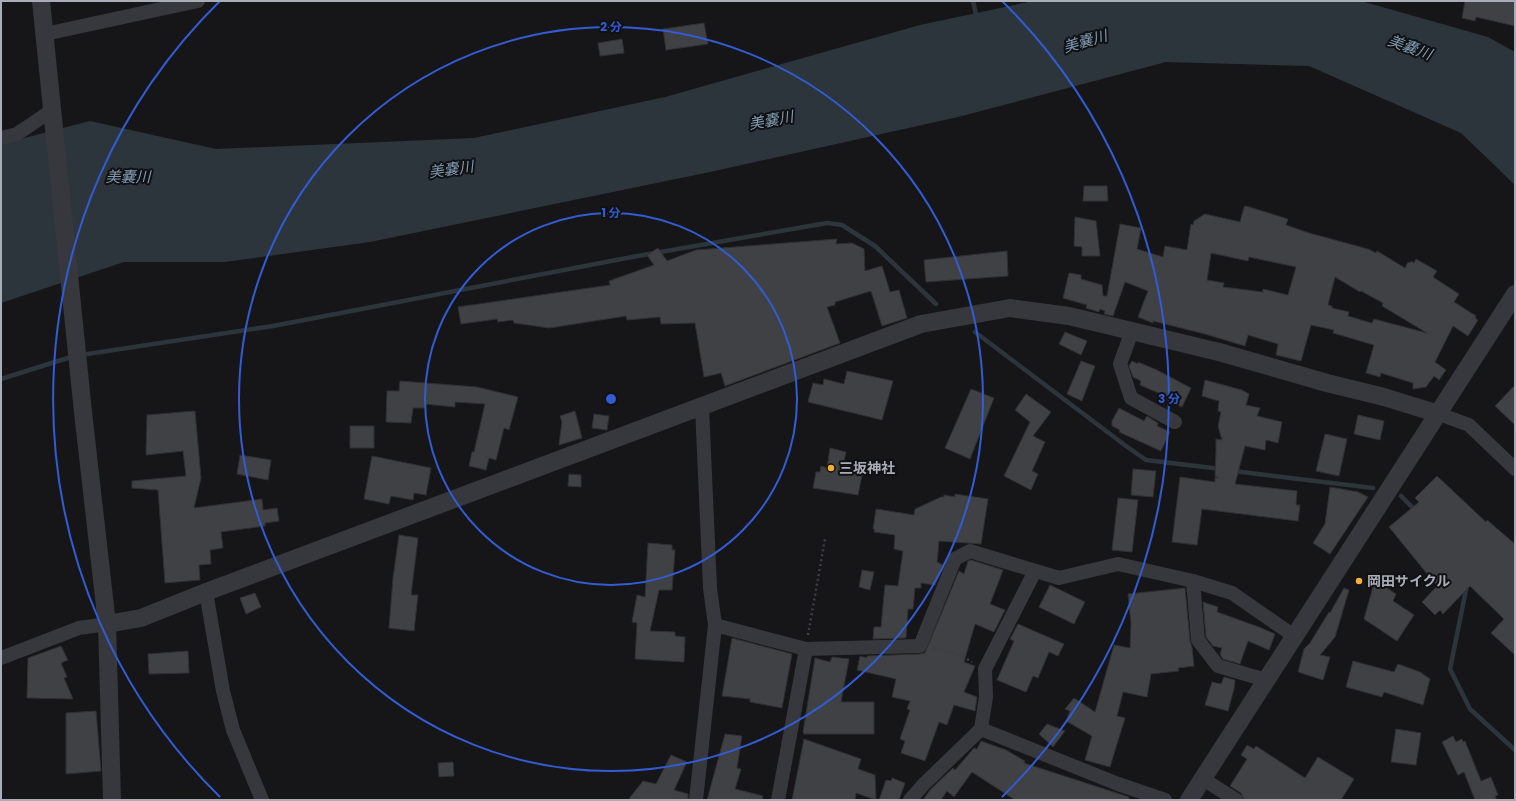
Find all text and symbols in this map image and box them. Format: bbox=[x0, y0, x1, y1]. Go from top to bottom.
text: 2 分 bbox=[600, 18, 622, 35]
water label: 美嚢川 bbox=[1060, 24, 1111, 57]
water label: 美嚢川 bbox=[1385, 29, 1437, 65]
water label: 美嚢川 bbox=[747, 105, 797, 134]
water label: 美嚢川 bbox=[427, 155, 477, 183]
water label: 美嚢川 bbox=[105, 166, 152, 187]
text: 1 分 bbox=[601, 204, 621, 221]
text: 3 分 bbox=[1158, 390, 1180, 407]
centre of rings bbox=[604, 392, 618, 406]
place label: 三坂神社 bbox=[839, 458, 895, 478]
marker: 三坂神社 bbox=[826, 463, 836, 473]
place label: 岡田サイクル bbox=[1367, 571, 1450, 591]
marker: 岡田サイクル bbox=[1354, 576, 1364, 586]

